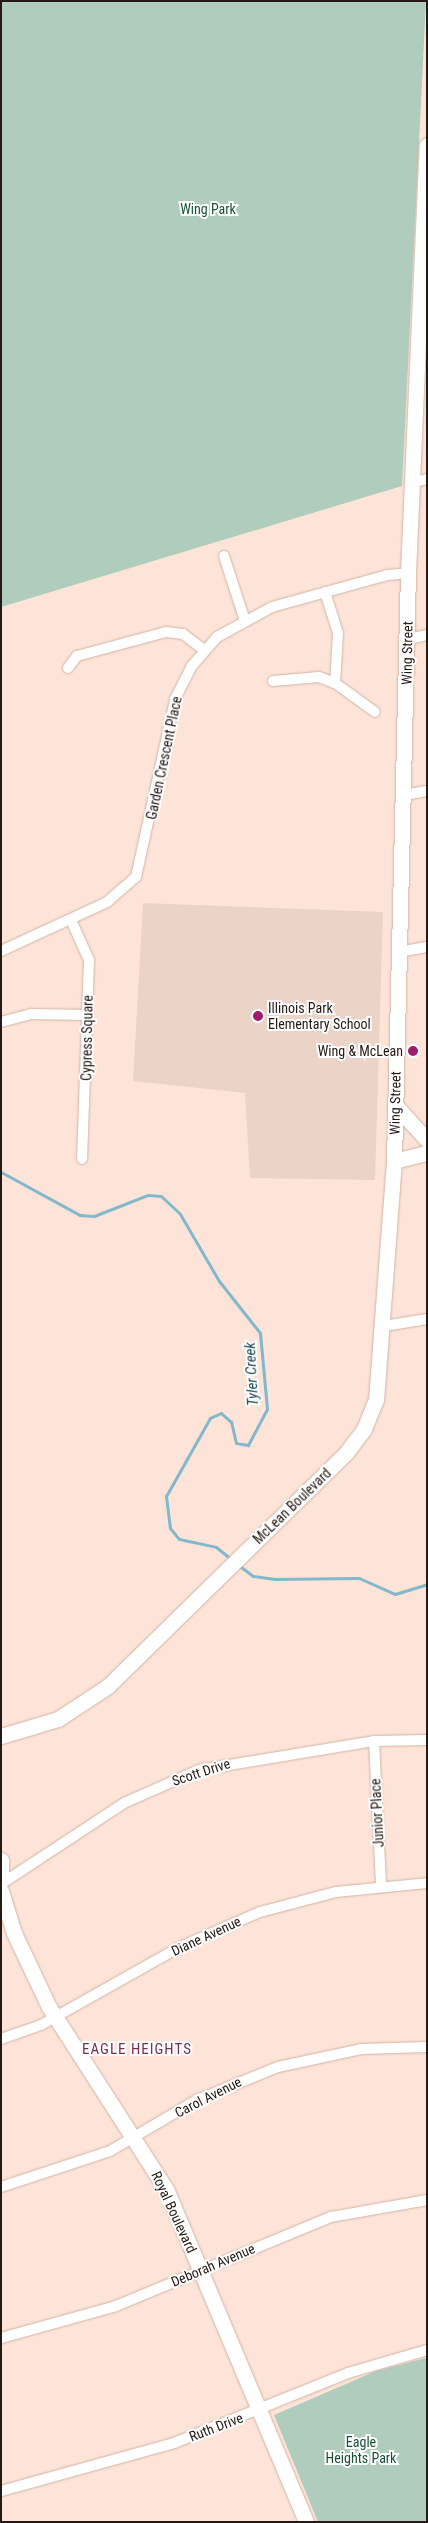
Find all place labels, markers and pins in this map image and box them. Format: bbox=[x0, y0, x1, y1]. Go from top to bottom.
place label: Illinois Park Elementary School bbox=[268, 1000, 371, 1032]
marker: Illinois Park Elementary School bbox=[252, 1010, 264, 1022]
place label: Wing & McLean bbox=[318, 1043, 403, 1059]
marker: Wing & McLean bbox=[407, 1045, 419, 1057]

